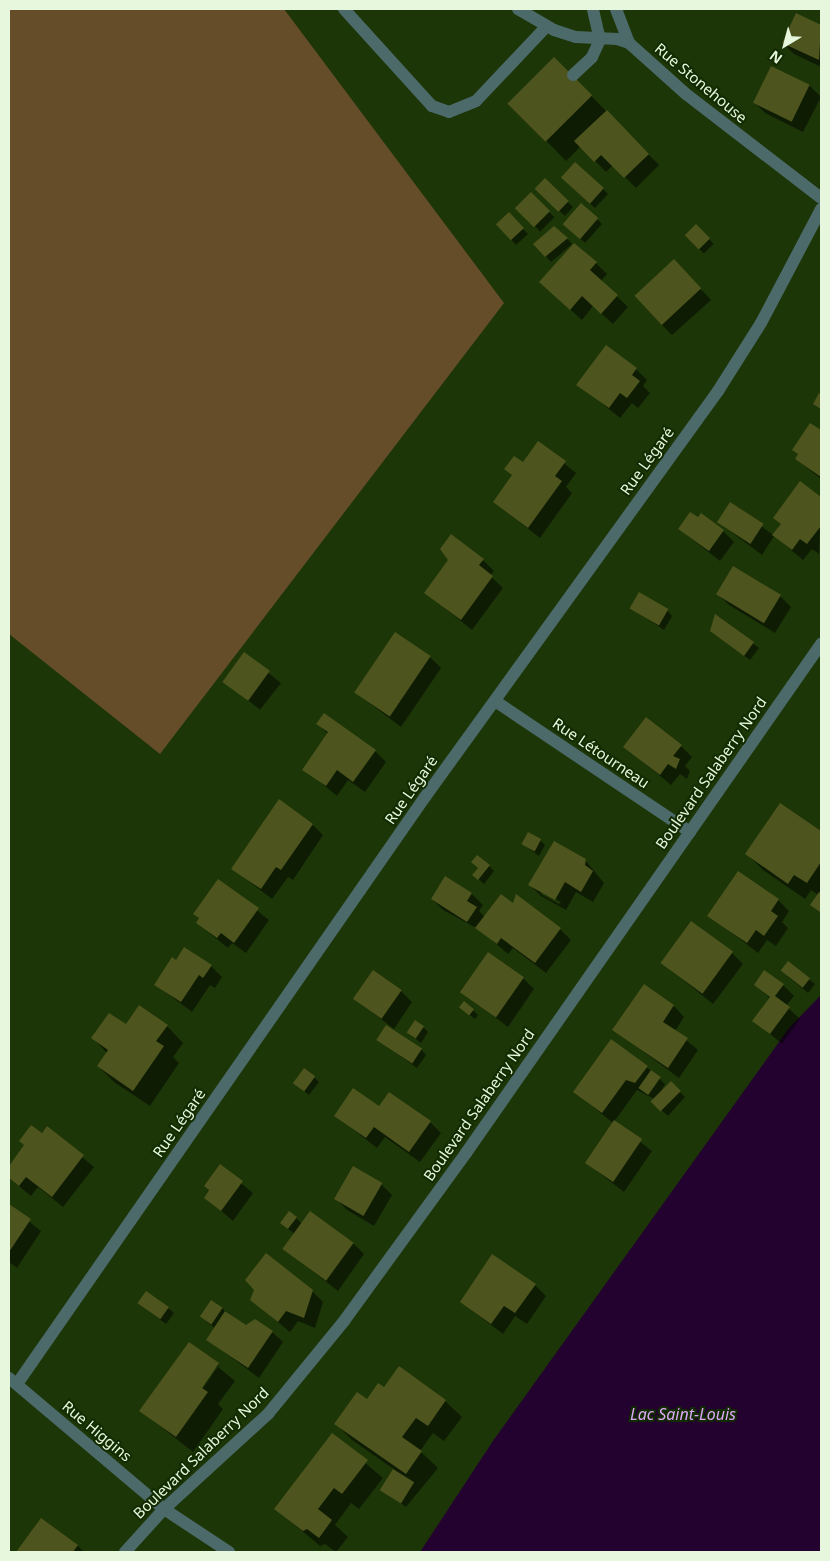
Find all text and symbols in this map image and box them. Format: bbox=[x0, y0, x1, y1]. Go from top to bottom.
north arrow bbox=[760, 20, 810, 70]
street label: Rue Stonehouse bbox=[651, 39, 751, 127]
text: N bbox=[765, 46, 786, 68]
street label: Rue Légaré bbox=[616, 424, 678, 498]
street label: Boulevard Salaberry Nord bbox=[652, 694, 770, 852]
street label: Rue Létourneau bbox=[549, 714, 653, 792]
street label: Rue Légaré bbox=[381, 752, 441, 828]
street label: Boulevard Salaberry Nord bbox=[420, 1026, 538, 1184]
street label: Rue Légaré bbox=[149, 1085, 209, 1161]
street label: Boulevard Salaberry Nord bbox=[130, 1384, 272, 1522]
street label: Rue Higgins bbox=[59, 1397, 135, 1465]
water label: Lac Saint-Louis bbox=[630, 1404, 736, 1424]

